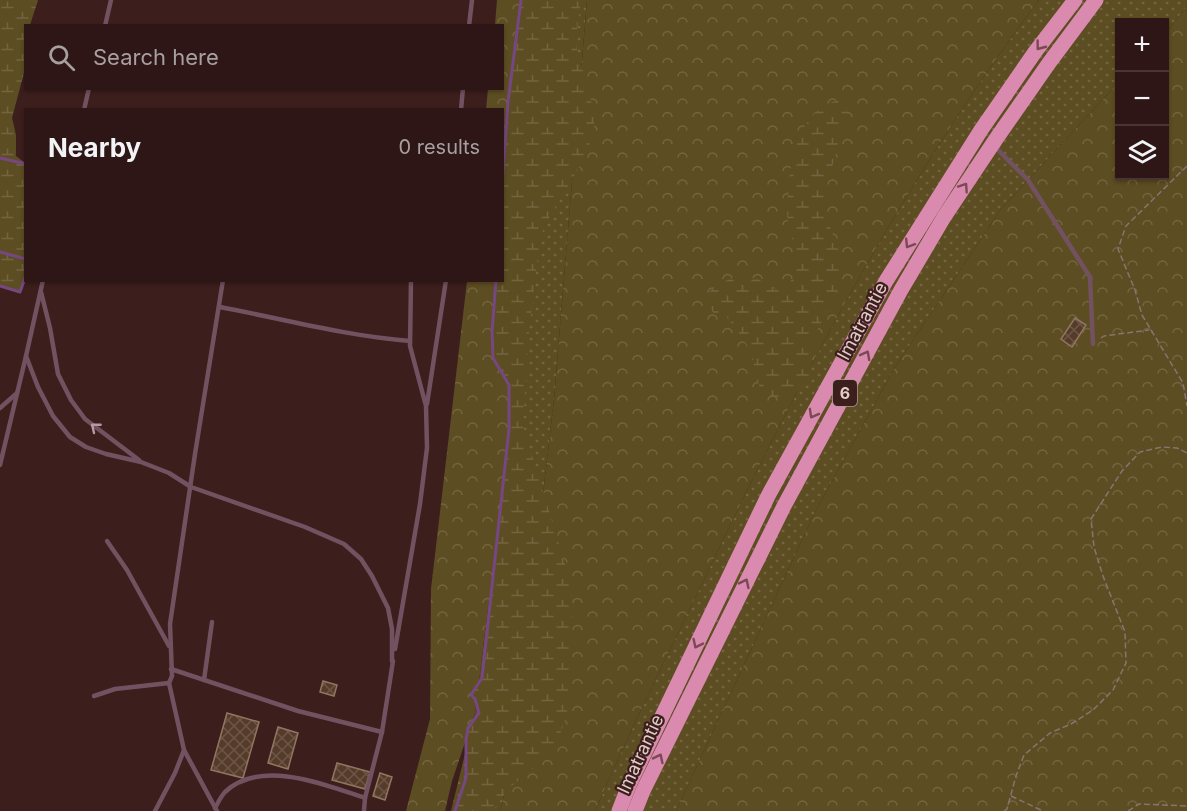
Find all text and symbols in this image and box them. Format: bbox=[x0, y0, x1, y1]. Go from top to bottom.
map controls bbox=[1115, 18, 1169, 180]
button: + bbox=[1115, 18, 1169, 72]
search box bbox=[24, 24, 504, 90]
one-way arrow bbox=[1036, 40, 1047, 51]
icon: search bbox=[45, 41, 78, 74]
text: Search here bbox=[93, 44, 219, 70]
button: − bbox=[1115, 72, 1169, 126]
button: layers bbox=[1115, 126, 1169, 180]
text: Nearby bbox=[48, 132, 141, 163]
text: 0 results bbox=[398, 135, 480, 159]
one-way arrow bbox=[957, 182, 968, 193]
one-way arrow bbox=[904, 238, 916, 248]
street label: Imatrantie bbox=[833, 279, 891, 363]
one-way arrow bbox=[859, 351, 870, 361]
road number: 6 bbox=[833, 380, 857, 406]
one-way arrow bbox=[809, 408, 820, 418]
one-way arrow bbox=[91, 423, 102, 434]
one-way arrow bbox=[738, 578, 750, 589]
one-way arrow bbox=[692, 638, 704, 649]
street label: Imatrantie bbox=[613, 711, 667, 797]
one-way arrow bbox=[652, 753, 663, 764]

